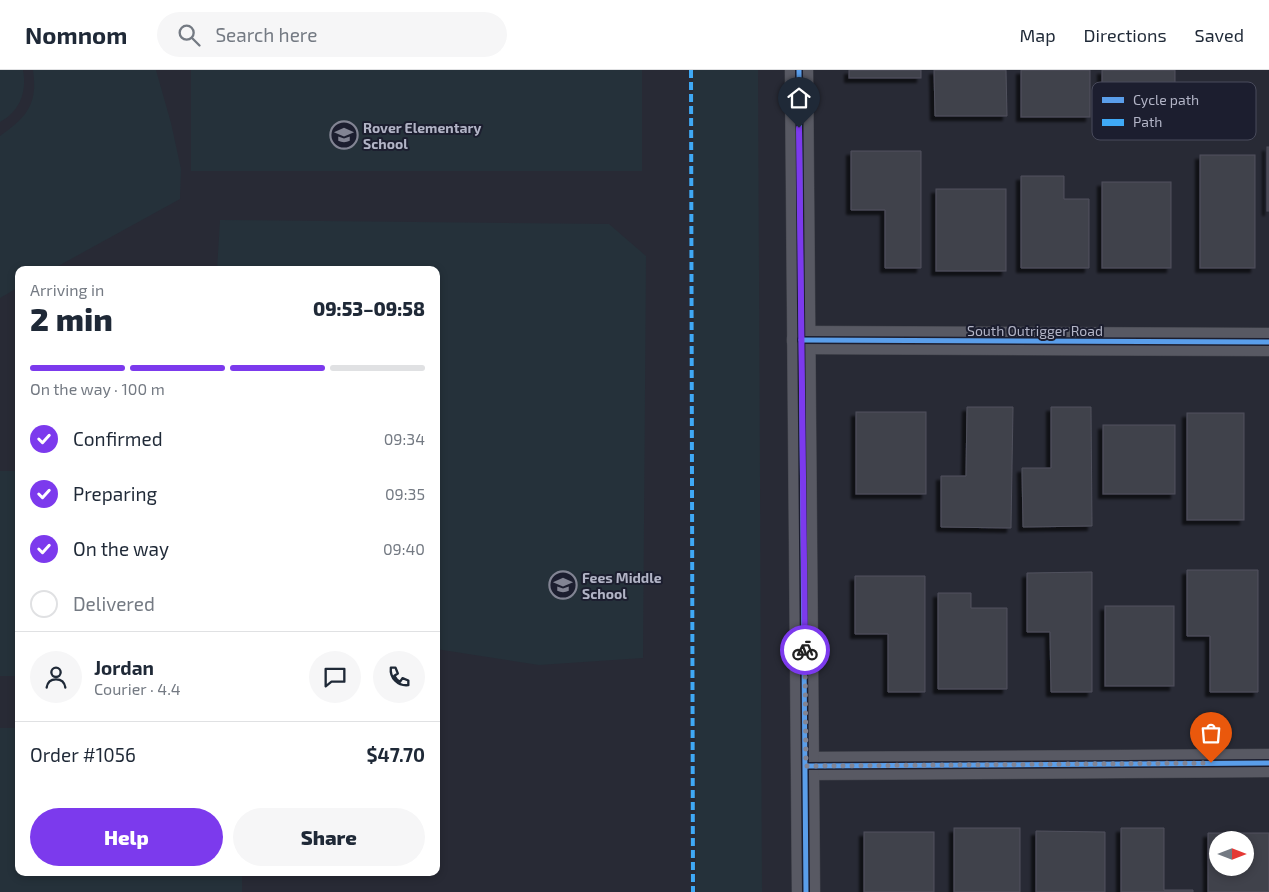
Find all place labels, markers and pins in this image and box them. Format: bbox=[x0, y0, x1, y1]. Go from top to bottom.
pin bbox=[778, 77, 820, 128]
place label: Rover Elementary School bbox=[363, 119, 481, 152]
school or university icon: Rover Elementary School bbox=[329, 120, 359, 150]
place label: Fees Middle School bbox=[582, 569, 662, 602]
school or university icon: Fees Middle School bbox=[548, 570, 578, 600]
pin bbox=[1190, 712, 1232, 763]

